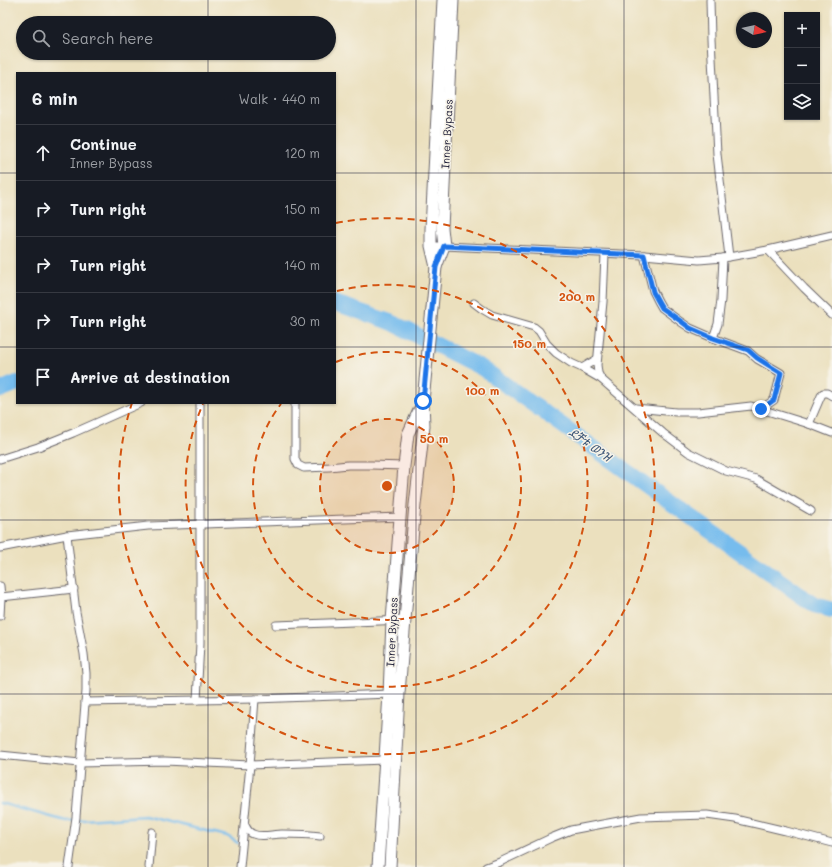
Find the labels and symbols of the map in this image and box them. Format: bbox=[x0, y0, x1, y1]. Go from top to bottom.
north arrow bbox=[736, 12, 772, 48]
street label: Inner Bypass bbox=[437, 99, 456, 169]
text: 200 m bbox=[559, 288, 595, 304]
text: 150 m bbox=[512, 335, 546, 351]
text: 100 m bbox=[465, 382, 499, 398]
route start bbox=[414, 392, 432, 410]
route end bbox=[752, 400, 770, 418]
water label: ደቻቱ ወንዝ bbox=[566, 424, 616, 466]
text: 50 m bbox=[420, 430, 448, 446]
centre of rings bbox=[380, 479, 394, 493]
street label: Inner Bypass bbox=[382, 597, 401, 667]

